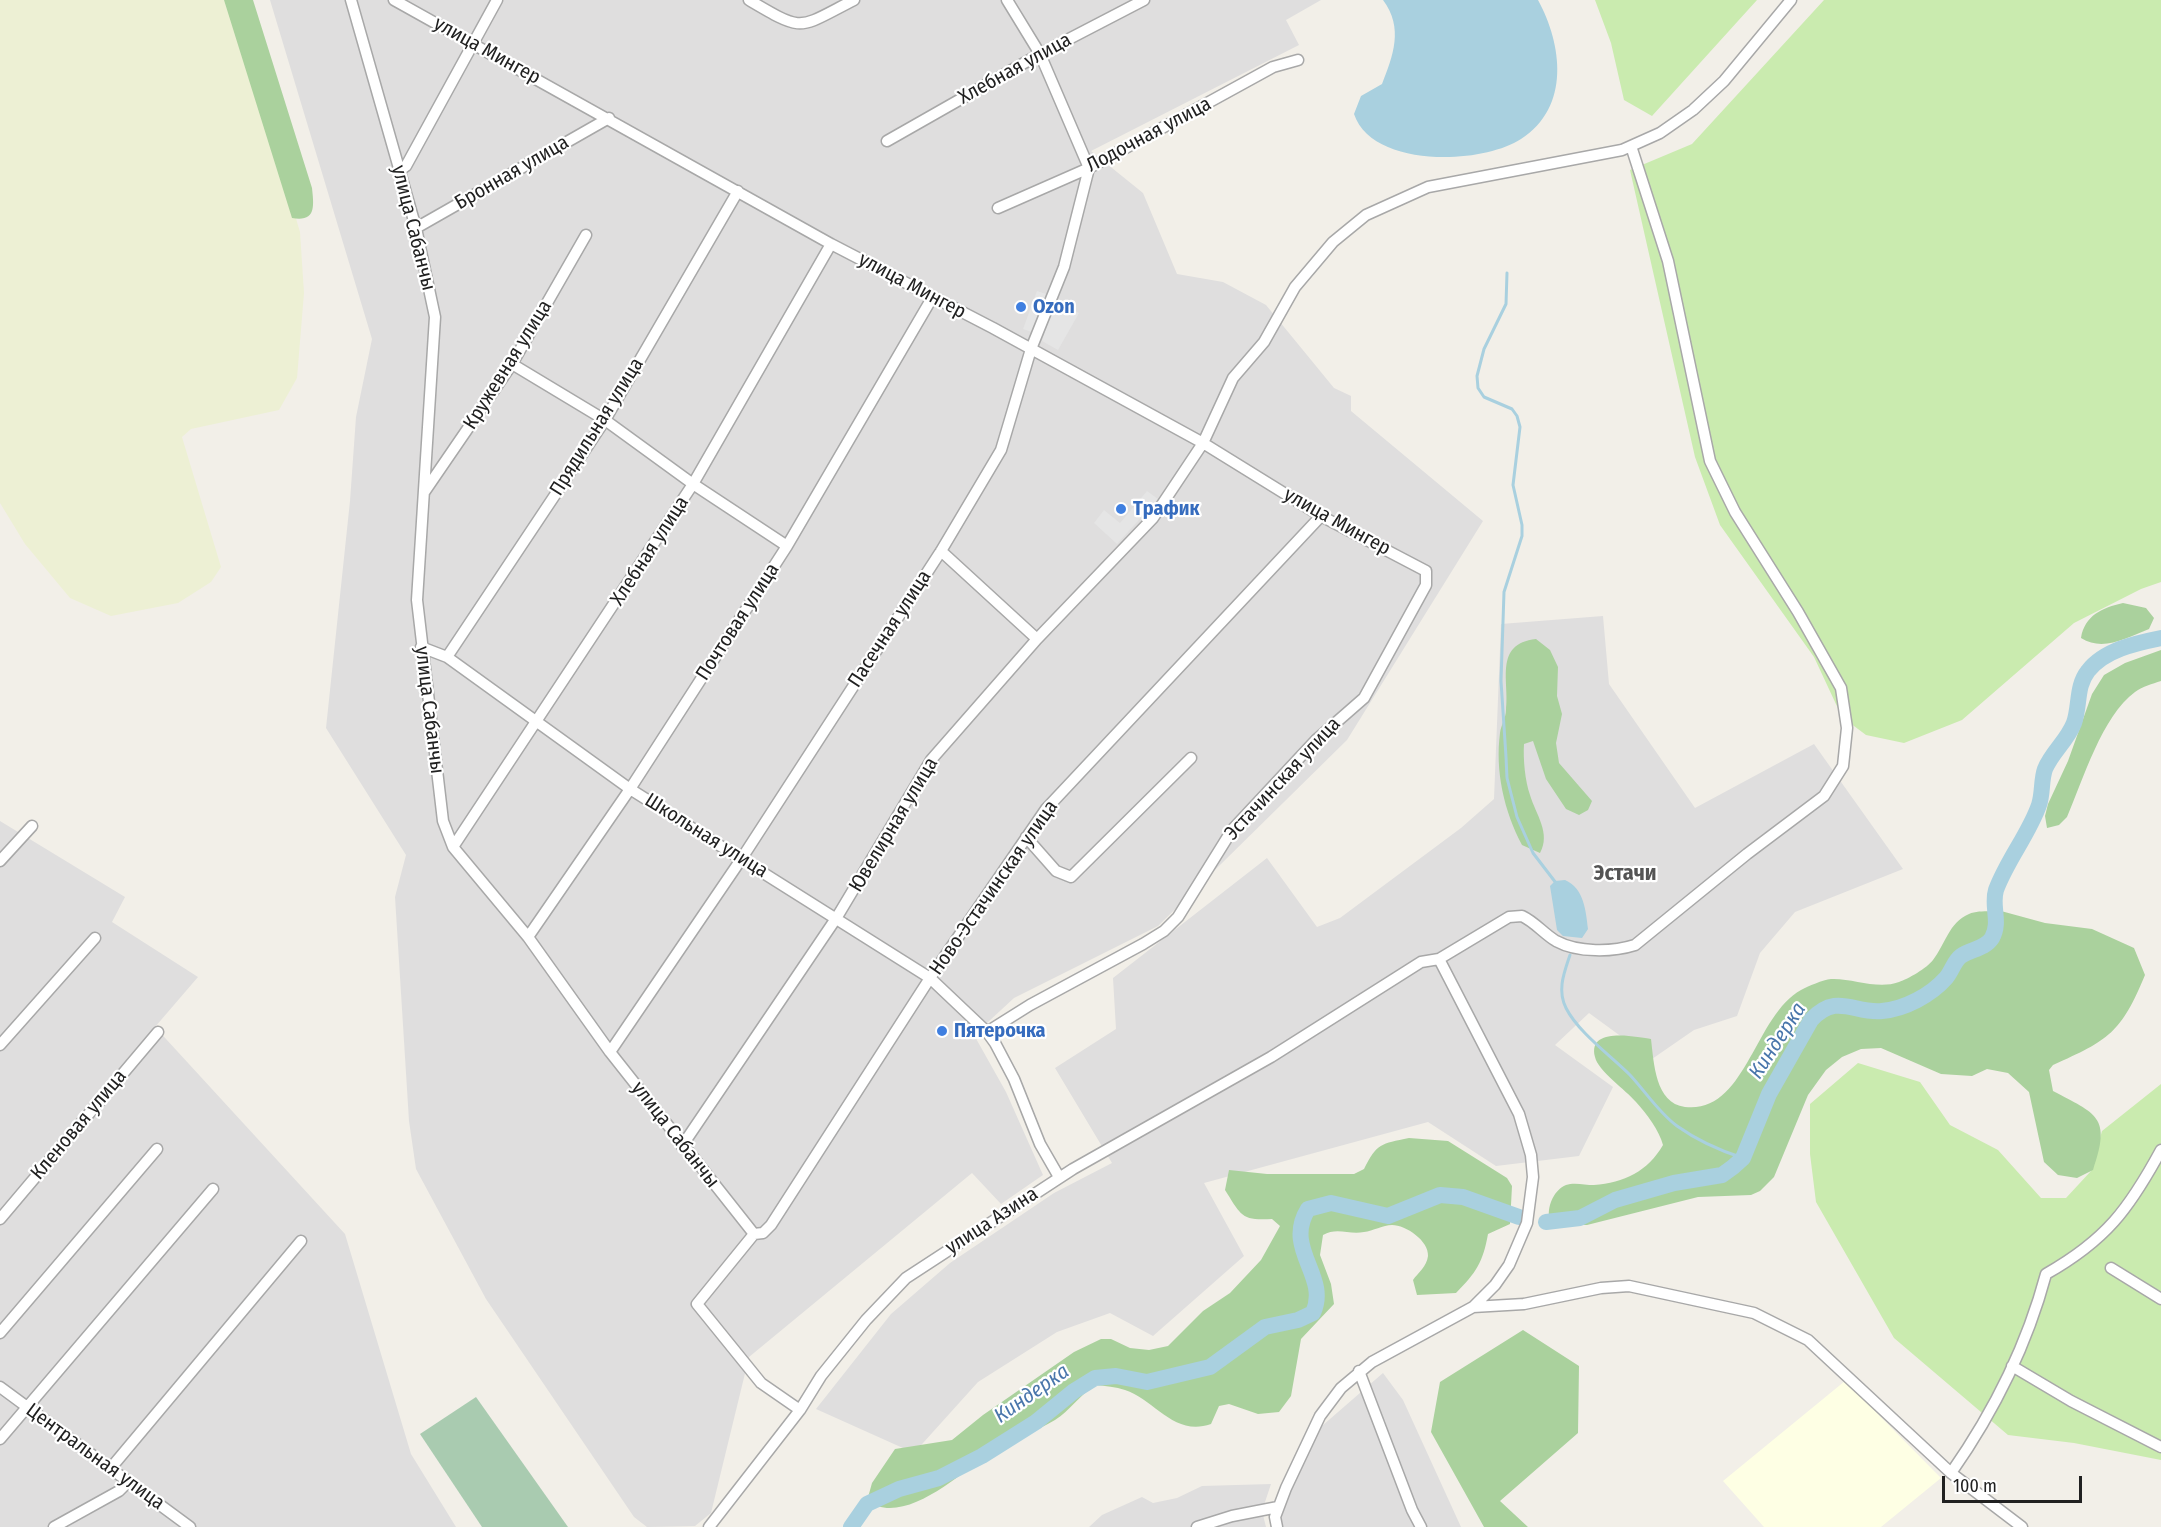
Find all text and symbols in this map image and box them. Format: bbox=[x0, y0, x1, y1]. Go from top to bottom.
street label: улица Мингер bbox=[430, 12, 544, 90]
street label: Хлебная улица bbox=[954, 28, 1076, 110]
street label: Лодочная улица bbox=[1083, 92, 1215, 178]
street label: Бронная улица bbox=[451, 131, 573, 215]
street label: улица Сабанчы bbox=[386, 163, 440, 293]
street label: улица Мингер bbox=[854, 248, 970, 324]
place label: Ozon bbox=[1033, 295, 1075, 319]
street label: Кружевная улица bbox=[459, 296, 557, 434]
marker: Ozon bbox=[1014, 300, 1028, 314]
street label: Прядильная улица bbox=[545, 354, 649, 500]
street label: улица Мингер bbox=[1280, 483, 1394, 561]
street label: Хлебная улица bbox=[606, 492, 694, 610]
place label: Трафик bbox=[1133, 497, 1199, 521]
marker: Трафик bbox=[1114, 502, 1128, 516]
street label: Почтовая улица bbox=[691, 559, 785, 685]
street label: Пасечная улица bbox=[843, 566, 937, 692]
street label: улица Сабанчы bbox=[409, 645, 449, 775]
street label: Эстачинская улица bbox=[1220, 713, 1346, 845]
street label: Ювелирная улица bbox=[844, 753, 944, 897]
street label: Школьная улица bbox=[640, 789, 772, 883]
street label: Ново-Эстачинская улица bbox=[925, 796, 1063, 980]
district label: Эстачи bbox=[1594, 861, 1656, 887]
water label: Киндерка bbox=[1744, 998, 1812, 1084]
place label: Пятерочка bbox=[954, 1019, 1046, 1043]
marker: Пятерочка bbox=[935, 1024, 949, 1038]
street label: Кленовая улица bbox=[26, 1065, 132, 1185]
street label: улица Сабанчы bbox=[626, 1077, 724, 1193]
street label: улица Азина bbox=[941, 1182, 1043, 1260]
water label: Киндерка bbox=[990, 1359, 1074, 1429]
street label: Центральная улица bbox=[21, 1399, 169, 1515]
scale bar bbox=[1945, 1464, 2084, 1502]
text: 100 m bbox=[1953, 1475, 1997, 1497]

